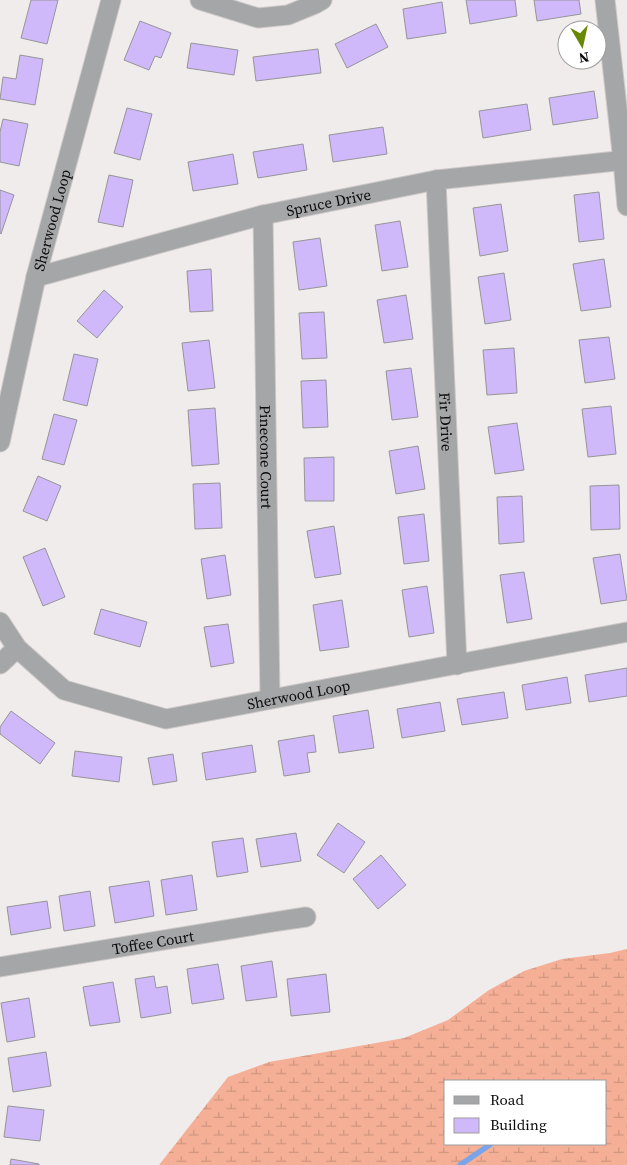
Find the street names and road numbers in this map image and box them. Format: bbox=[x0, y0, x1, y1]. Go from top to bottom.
street label: Sherwood Loop bbox=[28, 167, 75, 273]
street label: Spruce Drive bbox=[284, 183, 373, 221]
street label: Fir Drive bbox=[435, 392, 458, 452]
street label: Pinecone Court bbox=[255, 405, 278, 509]
street label: Sherwood Loop bbox=[245, 674, 352, 714]
street label: Toffee Court bbox=[110, 925, 195, 959]

